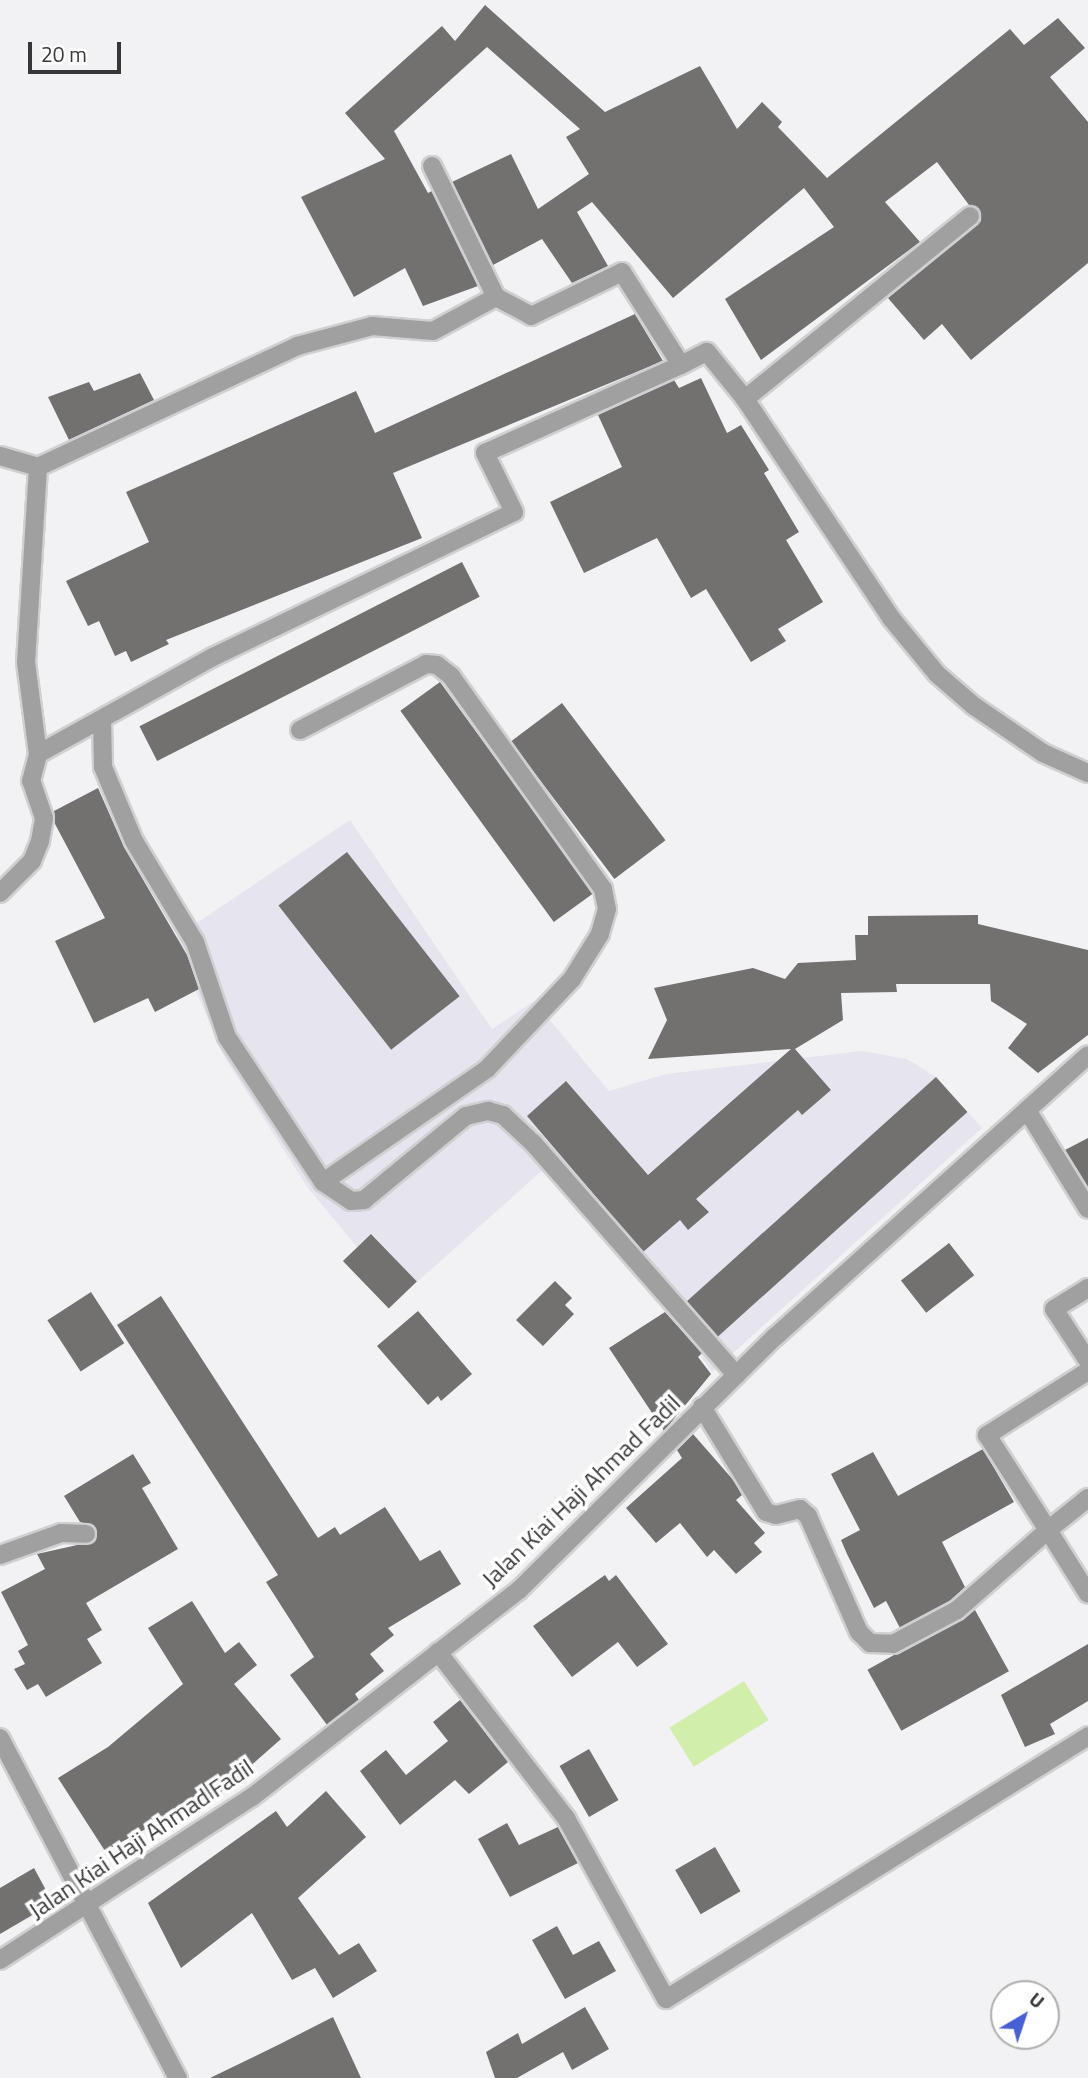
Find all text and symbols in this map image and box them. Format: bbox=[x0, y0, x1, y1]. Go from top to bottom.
scale bar bbox=[32, 28, 124, 72]
text: 20 m bbox=[41, 38, 87, 70]
street label: Jalan Kiai Haji Ahmad Fadil bbox=[476, 1389, 686, 1593]
street label: Jalan Kiai Haji Ahmad Fadil bbox=[23, 1753, 259, 1925]
north arrow bbox=[990, 1980, 1060, 2050]
text: U bbox=[1023, 1985, 1051, 2015]

